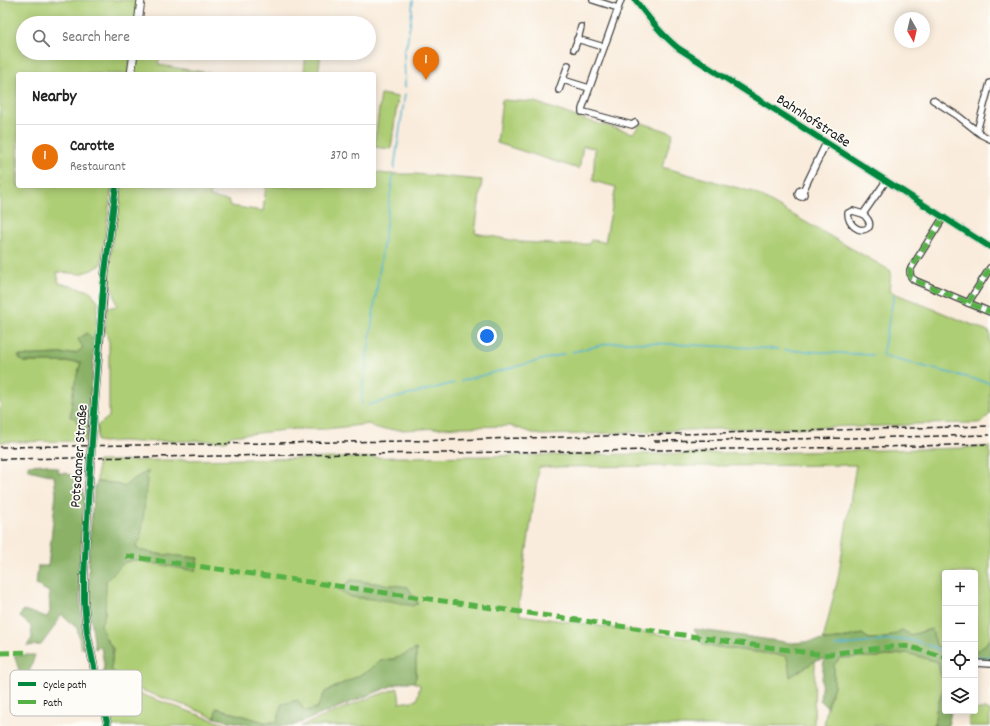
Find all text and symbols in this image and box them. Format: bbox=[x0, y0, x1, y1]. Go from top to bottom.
north arrow bbox=[894, 12, 930, 48]
search box bbox=[16, 16, 376, 60]
icon: search bbox=[30, 27, 52, 49]
text: Search here bbox=[62, 27, 130, 49]
pin: 1 bbox=[413, 47, 439, 80]
text: Nearby bbox=[32, 86, 76, 110]
street label: Bahnhofstraße bbox=[771, 89, 855, 154]
text: Carotte bbox=[70, 136, 114, 158]
text: 1 bbox=[44, 147, 46, 166]
text: 370 m bbox=[330, 147, 360, 166]
text: Restaurant bbox=[70, 158, 126, 177]
your location bbox=[477, 326, 497, 346]
street label: Potsdamer Straße bbox=[65, 403, 95, 509]
map controls bbox=[942, 570, 978, 714]
button: + bbox=[942, 570, 978, 606]
button: − bbox=[942, 606, 978, 642]
button: locate bbox=[942, 642, 978, 678]
legend bbox=[10, 670, 142, 716]
text: Cycle path bbox=[43, 678, 87, 694]
button: layers bbox=[942, 678, 978, 714]
text: Path bbox=[43, 696, 62, 712]

